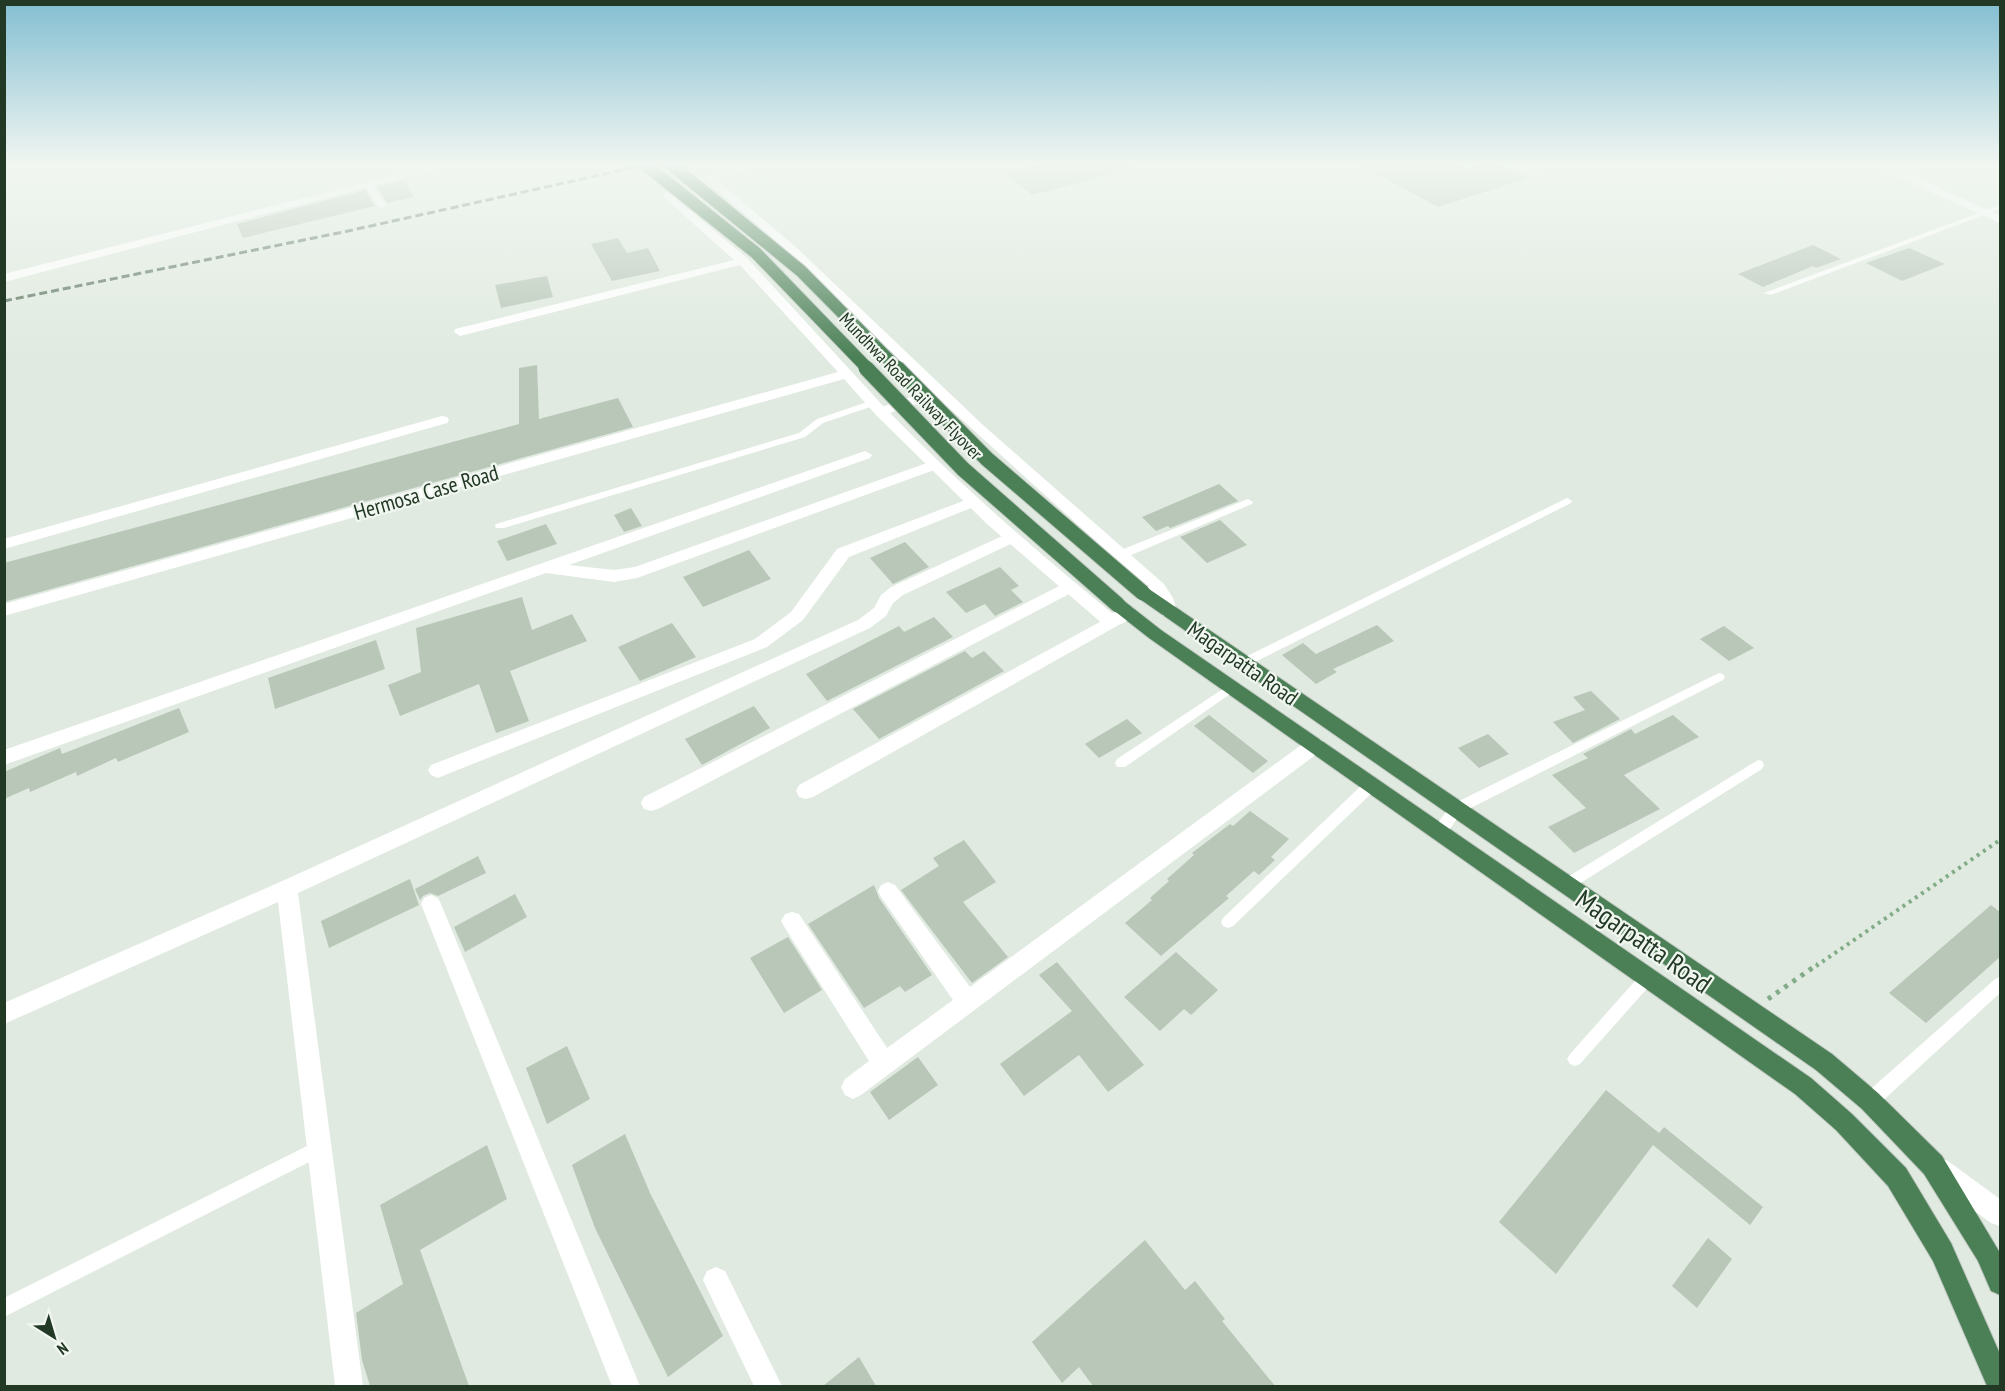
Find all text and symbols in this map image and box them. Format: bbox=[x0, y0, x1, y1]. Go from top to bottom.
street label: Mundhwa Road Railway Flyover bbox=[835, 307, 987, 465]
street label: Hermosa Case Road bbox=[351, 458, 501, 526]
street label: Magarpatta Road bbox=[1182, 615, 1304, 711]
street label: Magarpatta Road bbox=[1570, 882, 1718, 1000]
north arrow bbox=[24, 1307, 84, 1367]
text: N bbox=[54, 1338, 72, 1360]

